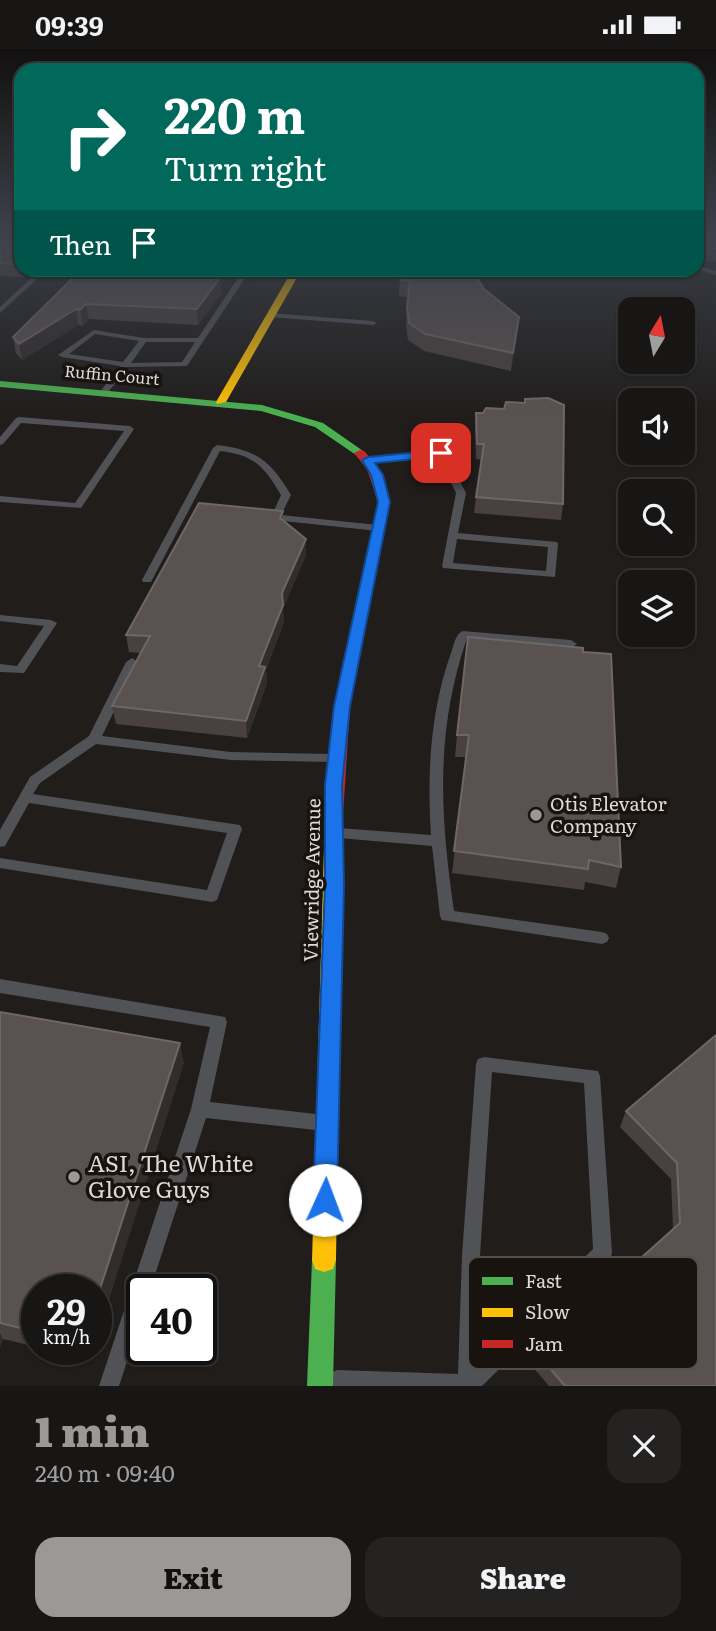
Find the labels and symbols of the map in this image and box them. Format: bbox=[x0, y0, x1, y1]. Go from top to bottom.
north arrow bbox=[618, 297, 695, 375]
street label: Ruffin Court bbox=[64, 358, 161, 390]
pin bbox=[411, 423, 471, 483]
place label: Otis Elevator Company bbox=[550, 789, 667, 839]
street label: Viewridge Avenue bbox=[296, 798, 326, 962]
marker: Otis Elevator Company bbox=[528, 807, 544, 823]
place label: ASI, The White Glove Guys bbox=[88, 1145, 254, 1205]
position arrow bbox=[288, 1163, 362, 1237]
marker: ASI, The White Glove Guys bbox=[66, 1169, 82, 1185]
legend bbox=[468, 1257, 698, 1369]
text: Fast bbox=[525, 1266, 562, 1294]
speed limit sign: 40 bbox=[126, 1274, 217, 1365]
text: Slow bbox=[525, 1297, 570, 1325]
text: Jam bbox=[525, 1329, 563, 1357]

